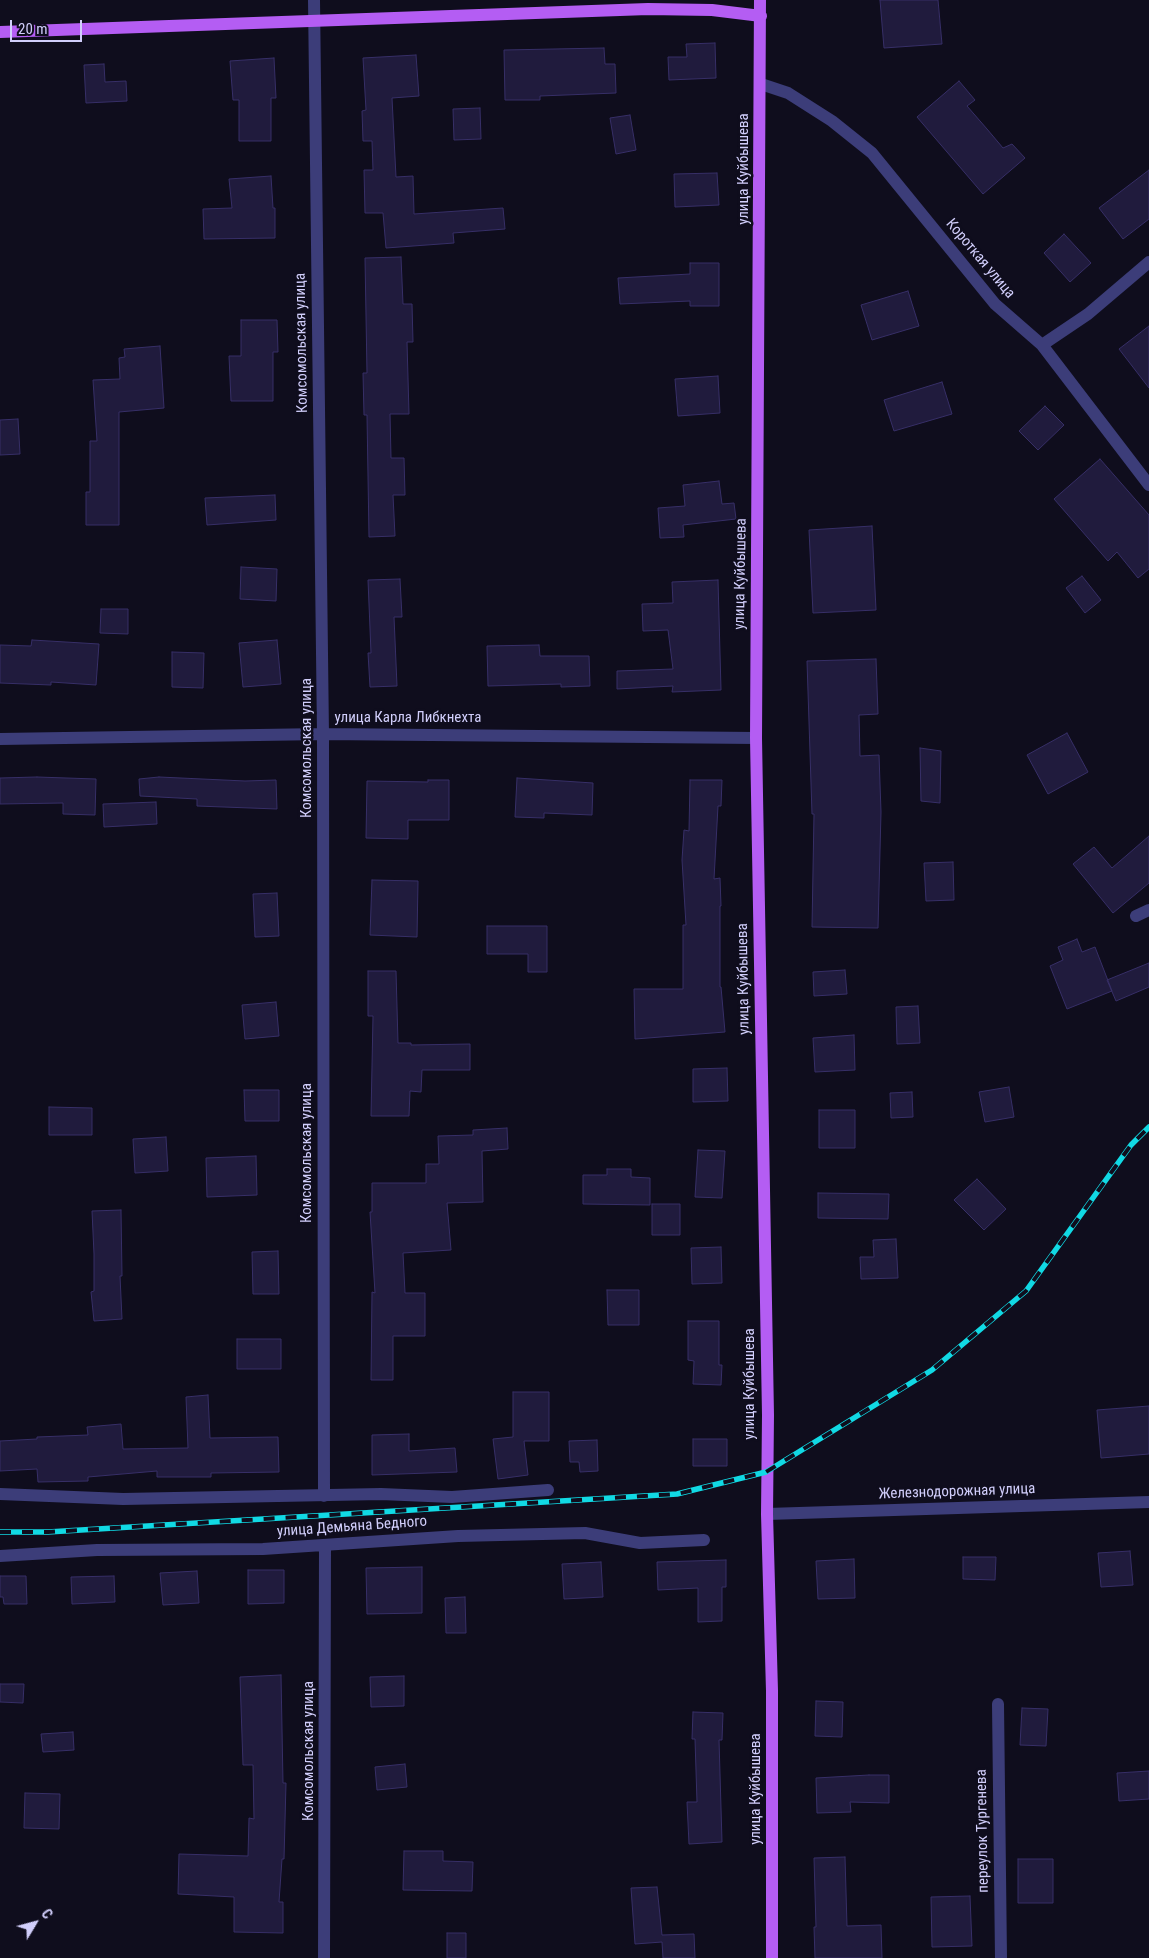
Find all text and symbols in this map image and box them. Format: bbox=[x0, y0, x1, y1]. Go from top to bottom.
scale bar bbox=[12, 10, 85, 42]
text: 20 m bbox=[18, 20, 48, 38]
street label: улица Куйбышева bbox=[735, 113, 753, 225]
street label: Короткая улица bbox=[942, 216, 1018, 302]
street label: Комсомольская улица bbox=[292, 273, 312, 413]
street label: улица Куйбышева bbox=[731, 518, 751, 630]
street label: Комсомольская улица bbox=[298, 678, 316, 818]
street label: улица Карла Либкнехта bbox=[335, 709, 481, 727]
street label: улица Куйбышева bbox=[734, 923, 754, 1035]
street label: Комсомольская улица bbox=[298, 1083, 316, 1223]
street label: улица Куйбышева bbox=[741, 1328, 759, 1440]
street label: Железнодорожная улица bbox=[878, 1480, 1036, 1504]
street label: улица Демьяна Бедного bbox=[276, 1513, 428, 1541]
street label: Комсомольская улица bbox=[300, 1681, 318, 1821]
street label: улица Куйбышева bbox=[747, 1733, 765, 1845]
street label: переулок Тургенева bbox=[973, 1769, 993, 1893]
north arrow bbox=[10, 1898, 60, 1948]
text: С bbox=[38, 1906, 56, 1922]

